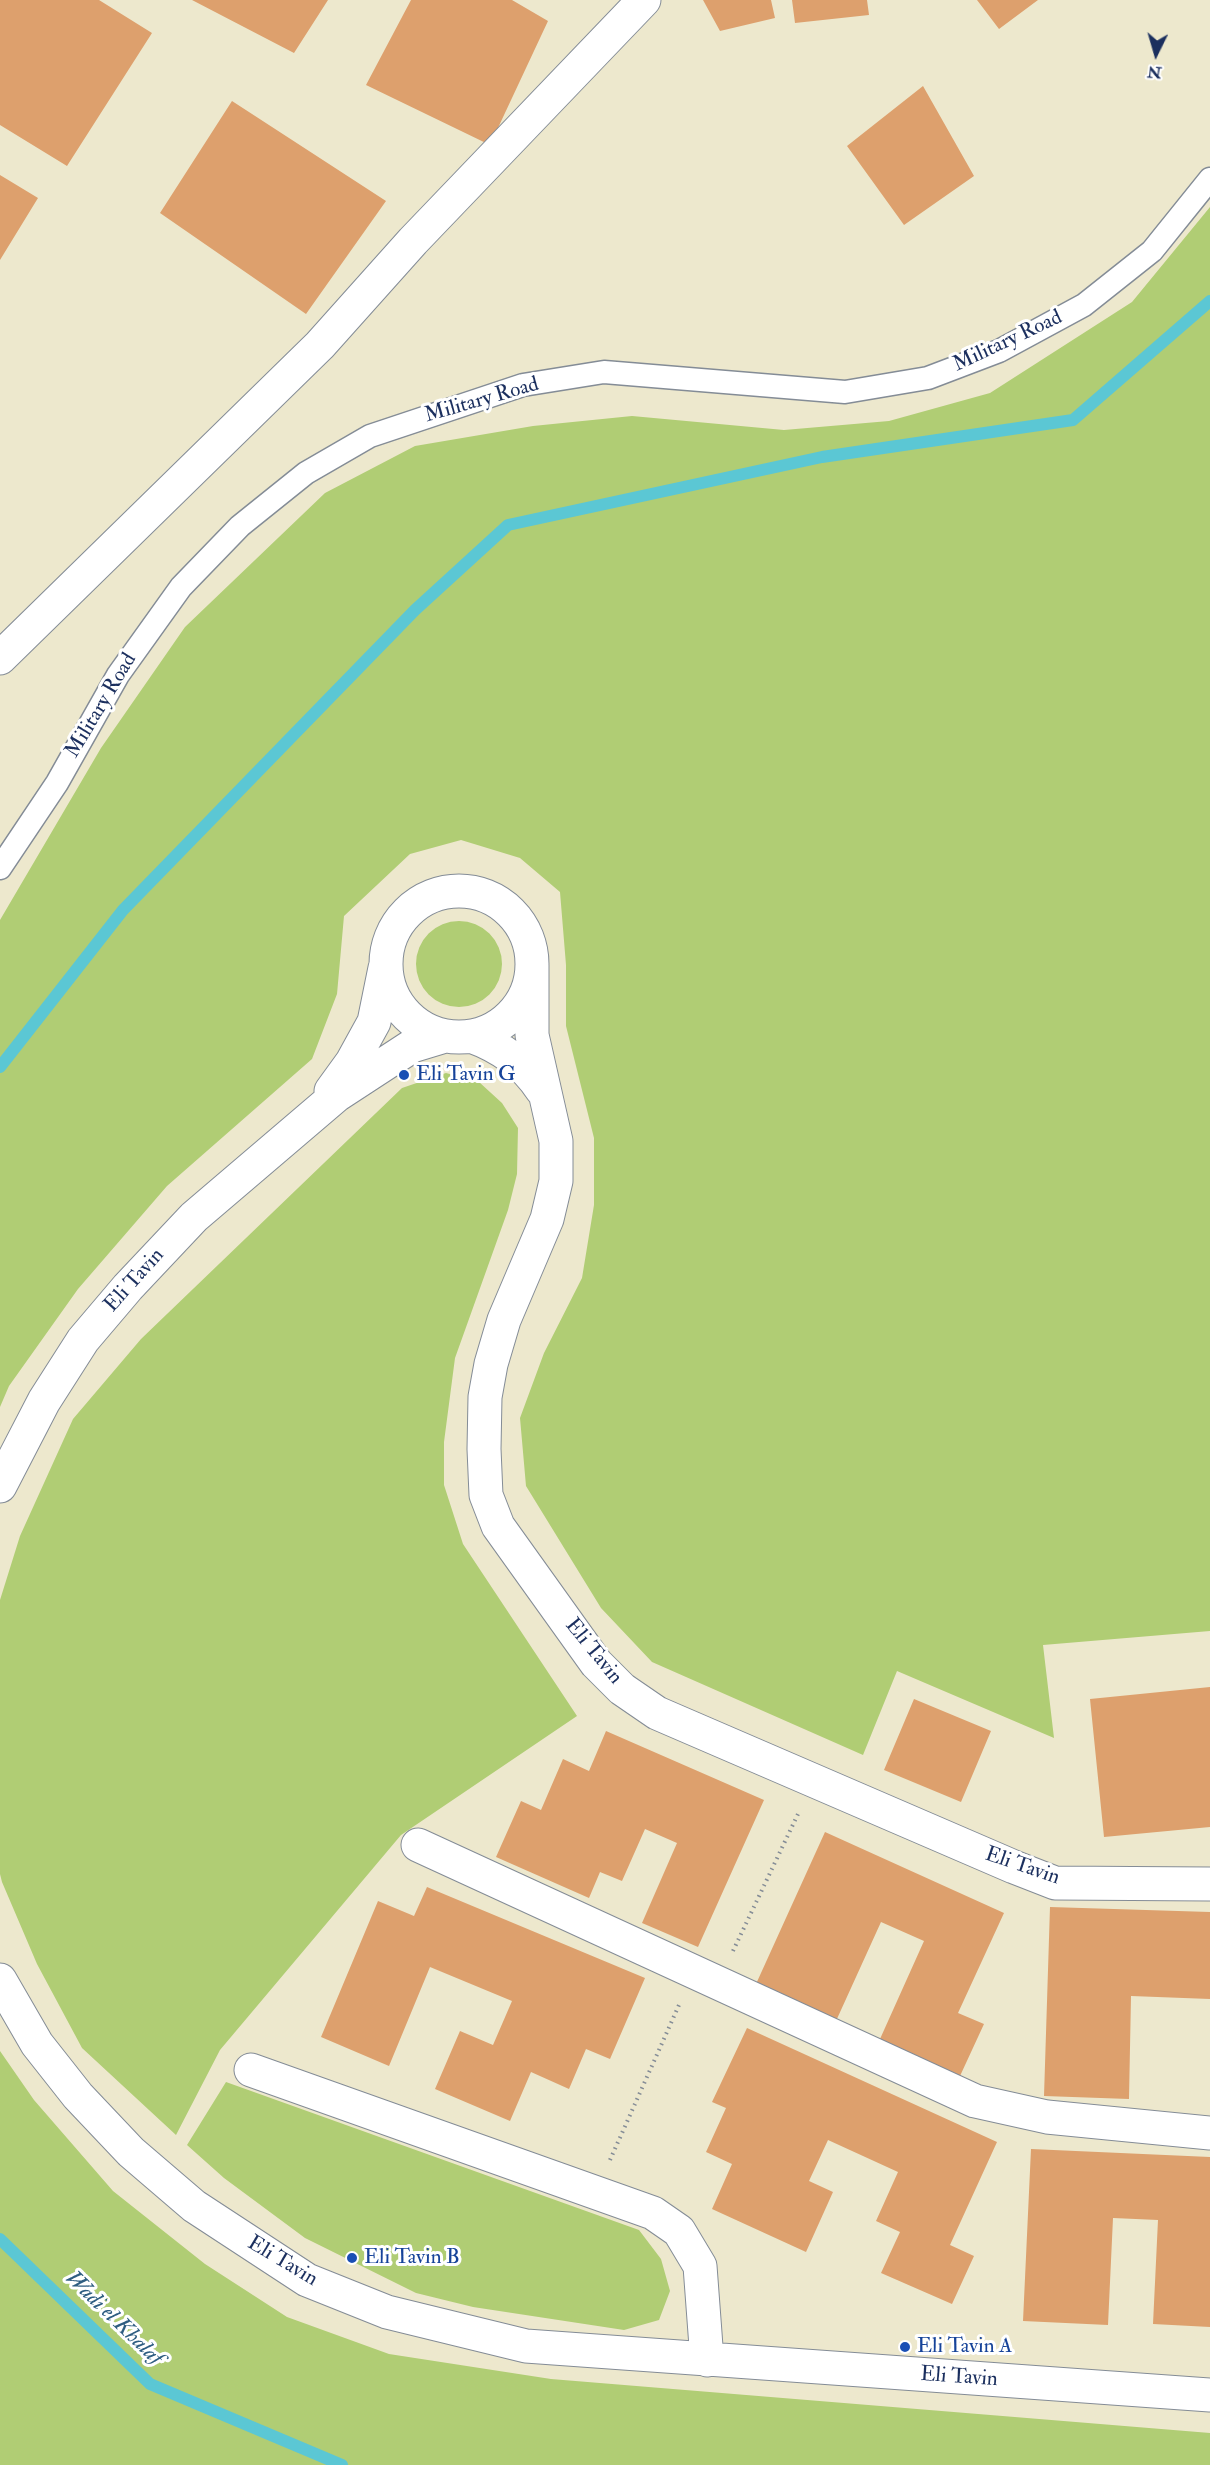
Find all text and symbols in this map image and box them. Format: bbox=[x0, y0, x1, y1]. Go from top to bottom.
north arrow bbox=[1126, 24, 1186, 84]
text: N bbox=[1146, 61, 1162, 83]
street label: Military Road bbox=[949, 306, 1067, 378]
street label: Military Road bbox=[422, 373, 542, 429]
street label: Military Road bbox=[61, 649, 143, 763]
place label: Eli Tavin G bbox=[416, 1062, 516, 1088]
marker: Eli Tavin G bbox=[397, 1068, 411, 1082]
street label: Eli Tavin bbox=[100, 1244, 170, 1318]
street label: Eli Tavin bbox=[559, 1614, 627, 1690]
street label: Eli Tavin bbox=[981, 1842, 1063, 1892]
street label: Eli Tavin bbox=[242, 2231, 322, 2293]
place label: Eli Tavin B bbox=[364, 2245, 460, 2271]
marker: Eli Tavin B bbox=[345, 2251, 359, 2265]
water label: Wadi el Khalaf bbox=[59, 2266, 167, 2372]
place label: Eli Tavin A bbox=[917, 2334, 1012, 2360]
marker: Eli Tavin A bbox=[898, 2340, 912, 2354]
street label: Eli Tavin bbox=[919, 2363, 999, 2393]

